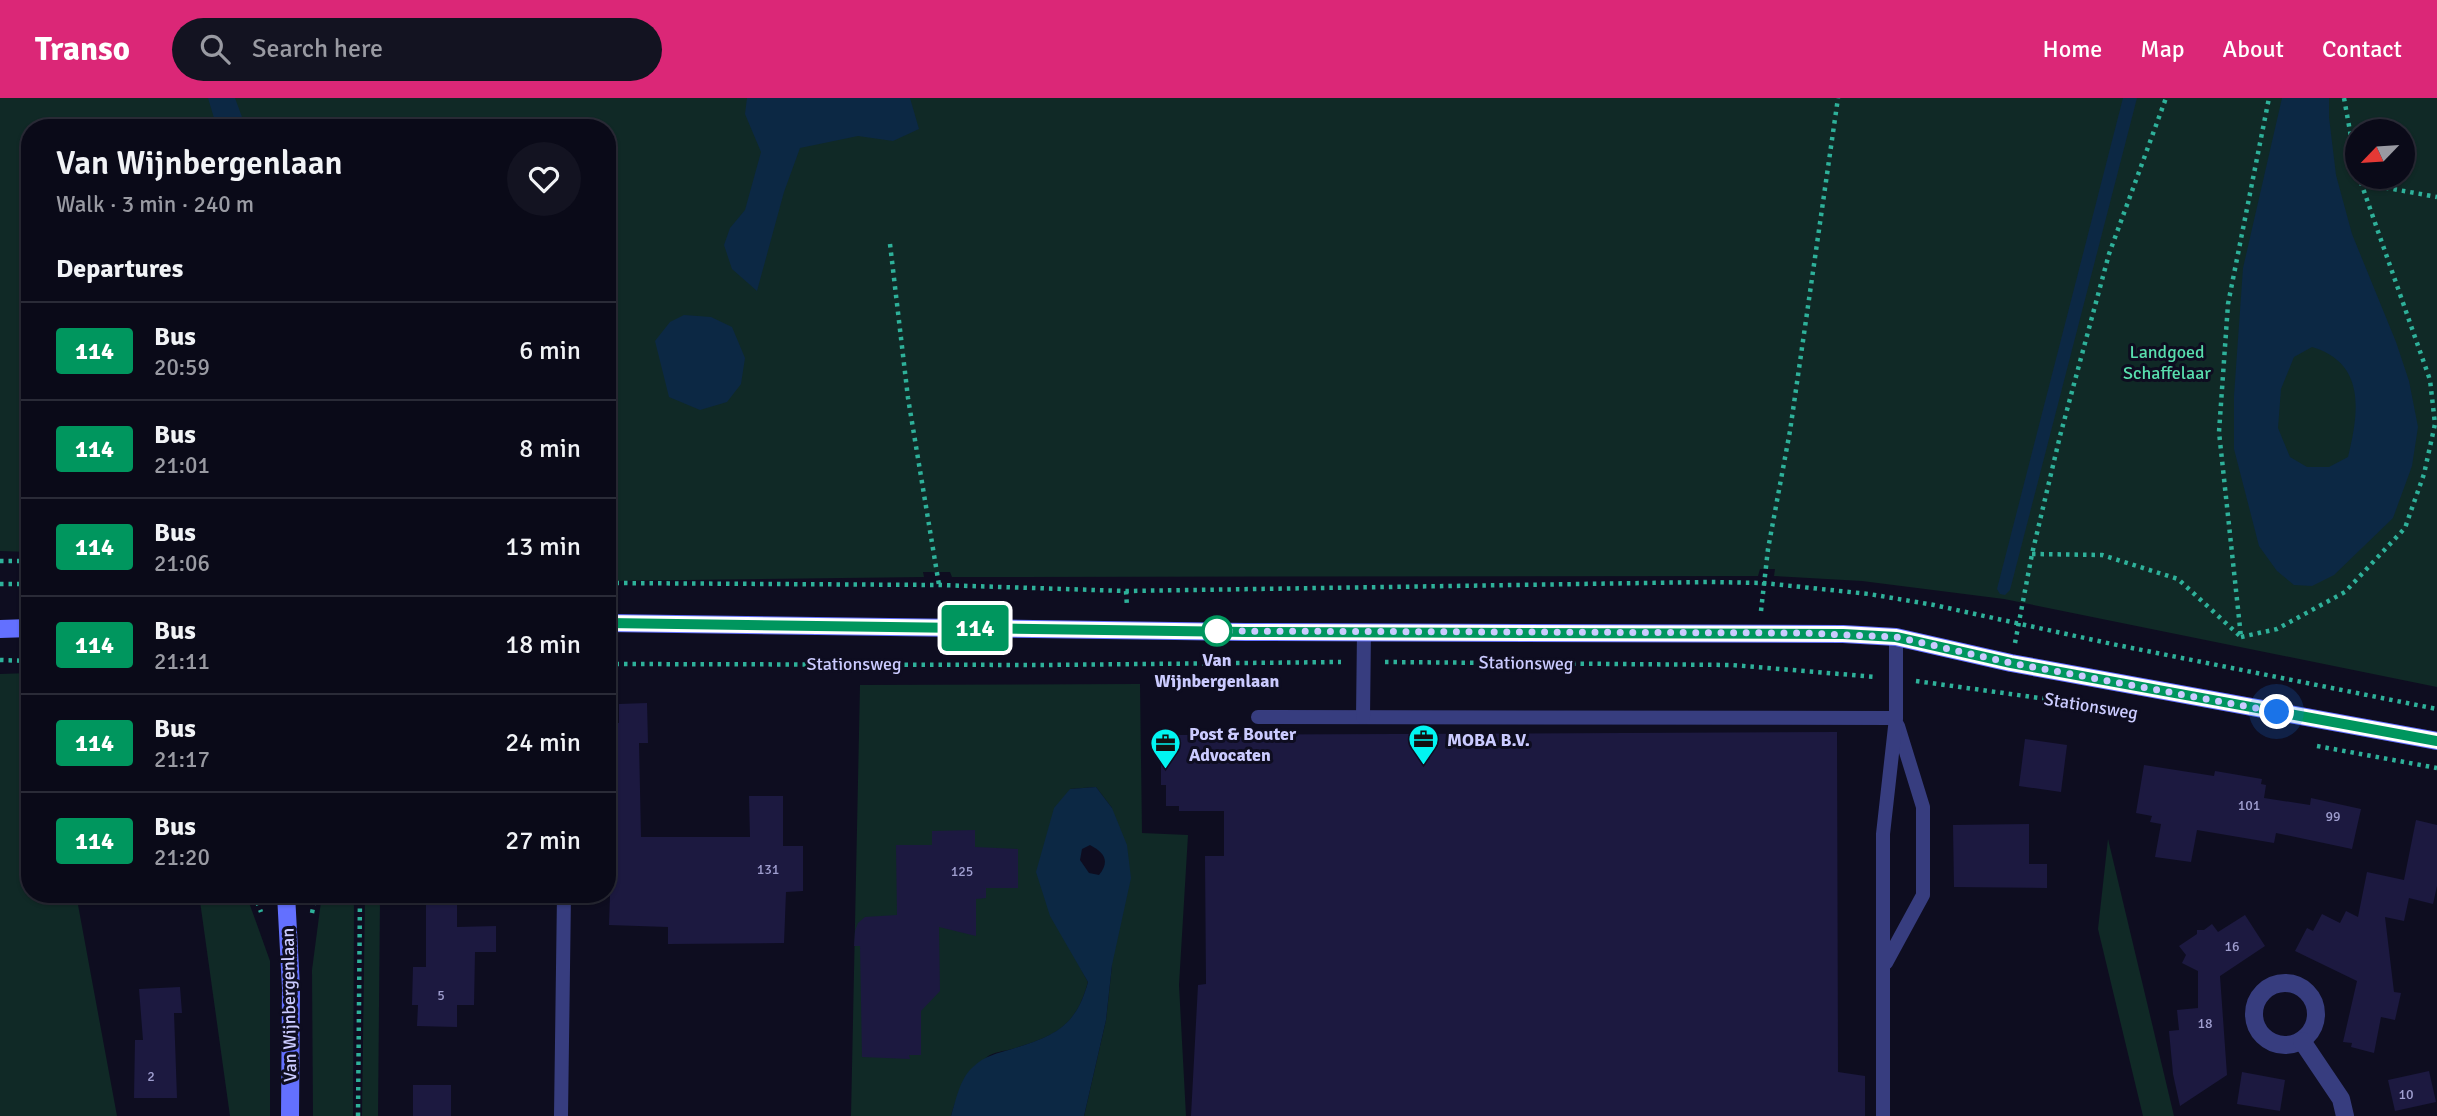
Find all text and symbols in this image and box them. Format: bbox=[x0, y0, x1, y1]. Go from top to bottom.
search box bbox=[172, 18, 662, 81]
text: Transo bbox=[35, 29, 130, 70]
icon: search bbox=[196, 30, 234, 68]
text: Search here bbox=[252, 33, 383, 65]
text: Home bbox=[2042, 34, 2102, 64]
text: Map bbox=[2140, 34, 2185, 64]
text: About bbox=[2223, 34, 2284, 64]
text: Contact bbox=[2322, 34, 2402, 64]
north arrow bbox=[2345, 119, 2415, 189]
map controls bbox=[2345, 119, 2415, 189]
button: heart bbox=[507, 142, 581, 216]
text: Van Wijnbergenlaan bbox=[56, 143, 343, 184]
text: Walk · 3 min · 240 m bbox=[56, 190, 254, 219]
text: Departures bbox=[56, 253, 183, 285]
text: Bus bbox=[154, 321, 196, 353]
text: 6 min bbox=[519, 335, 581, 367]
text: 114 bbox=[75, 336, 114, 366]
park label: Landgoed Schaffelaar bbox=[2123, 341, 2211, 384]
text: 20:59 bbox=[154, 353, 210, 382]
text: Bus bbox=[154, 419, 196, 451]
text: 8 min bbox=[519, 433, 581, 465]
text: 114 bbox=[75, 434, 114, 464]
text: 21:01 bbox=[154, 451, 210, 480]
text: Bus bbox=[154, 517, 196, 549]
text: 13 min bbox=[505, 531, 581, 563]
text: 114 bbox=[75, 532, 114, 562]
text: 21:06 bbox=[154, 549, 210, 578]
line badge: 114 bbox=[935, 605, 1015, 651]
text: 114 bbox=[956, 613, 994, 643]
text: Bus bbox=[154, 615, 196, 647]
marker: Van Wijnbergenlaan bbox=[1202, 616, 1232, 646]
text: 18 min bbox=[505, 629, 581, 661]
text: 114 bbox=[75, 630, 114, 660]
text: 21:11 bbox=[154, 647, 210, 676]
place label: Van Wijnbergenlaan bbox=[1155, 649, 1280, 692]
street label: Stationsweg bbox=[1478, 651, 1574, 675]
street label: Stationsweg bbox=[807, 653, 901, 675]
street label: Stationsweg bbox=[2042, 688, 2140, 724]
your location bbox=[2259, 694, 2294, 729]
text: Bus bbox=[154, 713, 196, 745]
place label: Post & Bouter Advocaten bbox=[1189, 723, 1297, 766]
office icon: MOBA B.V. bbox=[1407, 723, 1441, 767]
text: 24 min bbox=[505, 727, 581, 759]
office icon: Post & Bouter Advocaten bbox=[1149, 727, 1183, 771]
text: 114 bbox=[75, 728, 114, 758]
place label: MOBA B.V. bbox=[1447, 729, 1530, 751]
text: 21:17 bbox=[154, 745, 210, 774]
house number: 101 bbox=[2238, 797, 2260, 814]
house number: 99 bbox=[2325, 808, 2341, 825]
text: Bus bbox=[154, 811, 196, 843]
text: 27 min bbox=[505, 825, 581, 857]
text: 114 bbox=[75, 826, 114, 856]
text: 21:20 bbox=[154, 843, 210, 872]
house number: 131 bbox=[757, 861, 779, 878]
house number: 125 bbox=[951, 863, 973, 880]
street label: Van Wijnbergenlaan bbox=[277, 928, 301, 1082]
house number: 16 bbox=[2224, 938, 2240, 955]
house number: 5 bbox=[437, 987, 445, 1004]
house number: 18 bbox=[2197, 1015, 2213, 1032]
house number: 2 bbox=[147, 1068, 155, 1085]
house number: 10 bbox=[2398, 1086, 2414, 1103]

